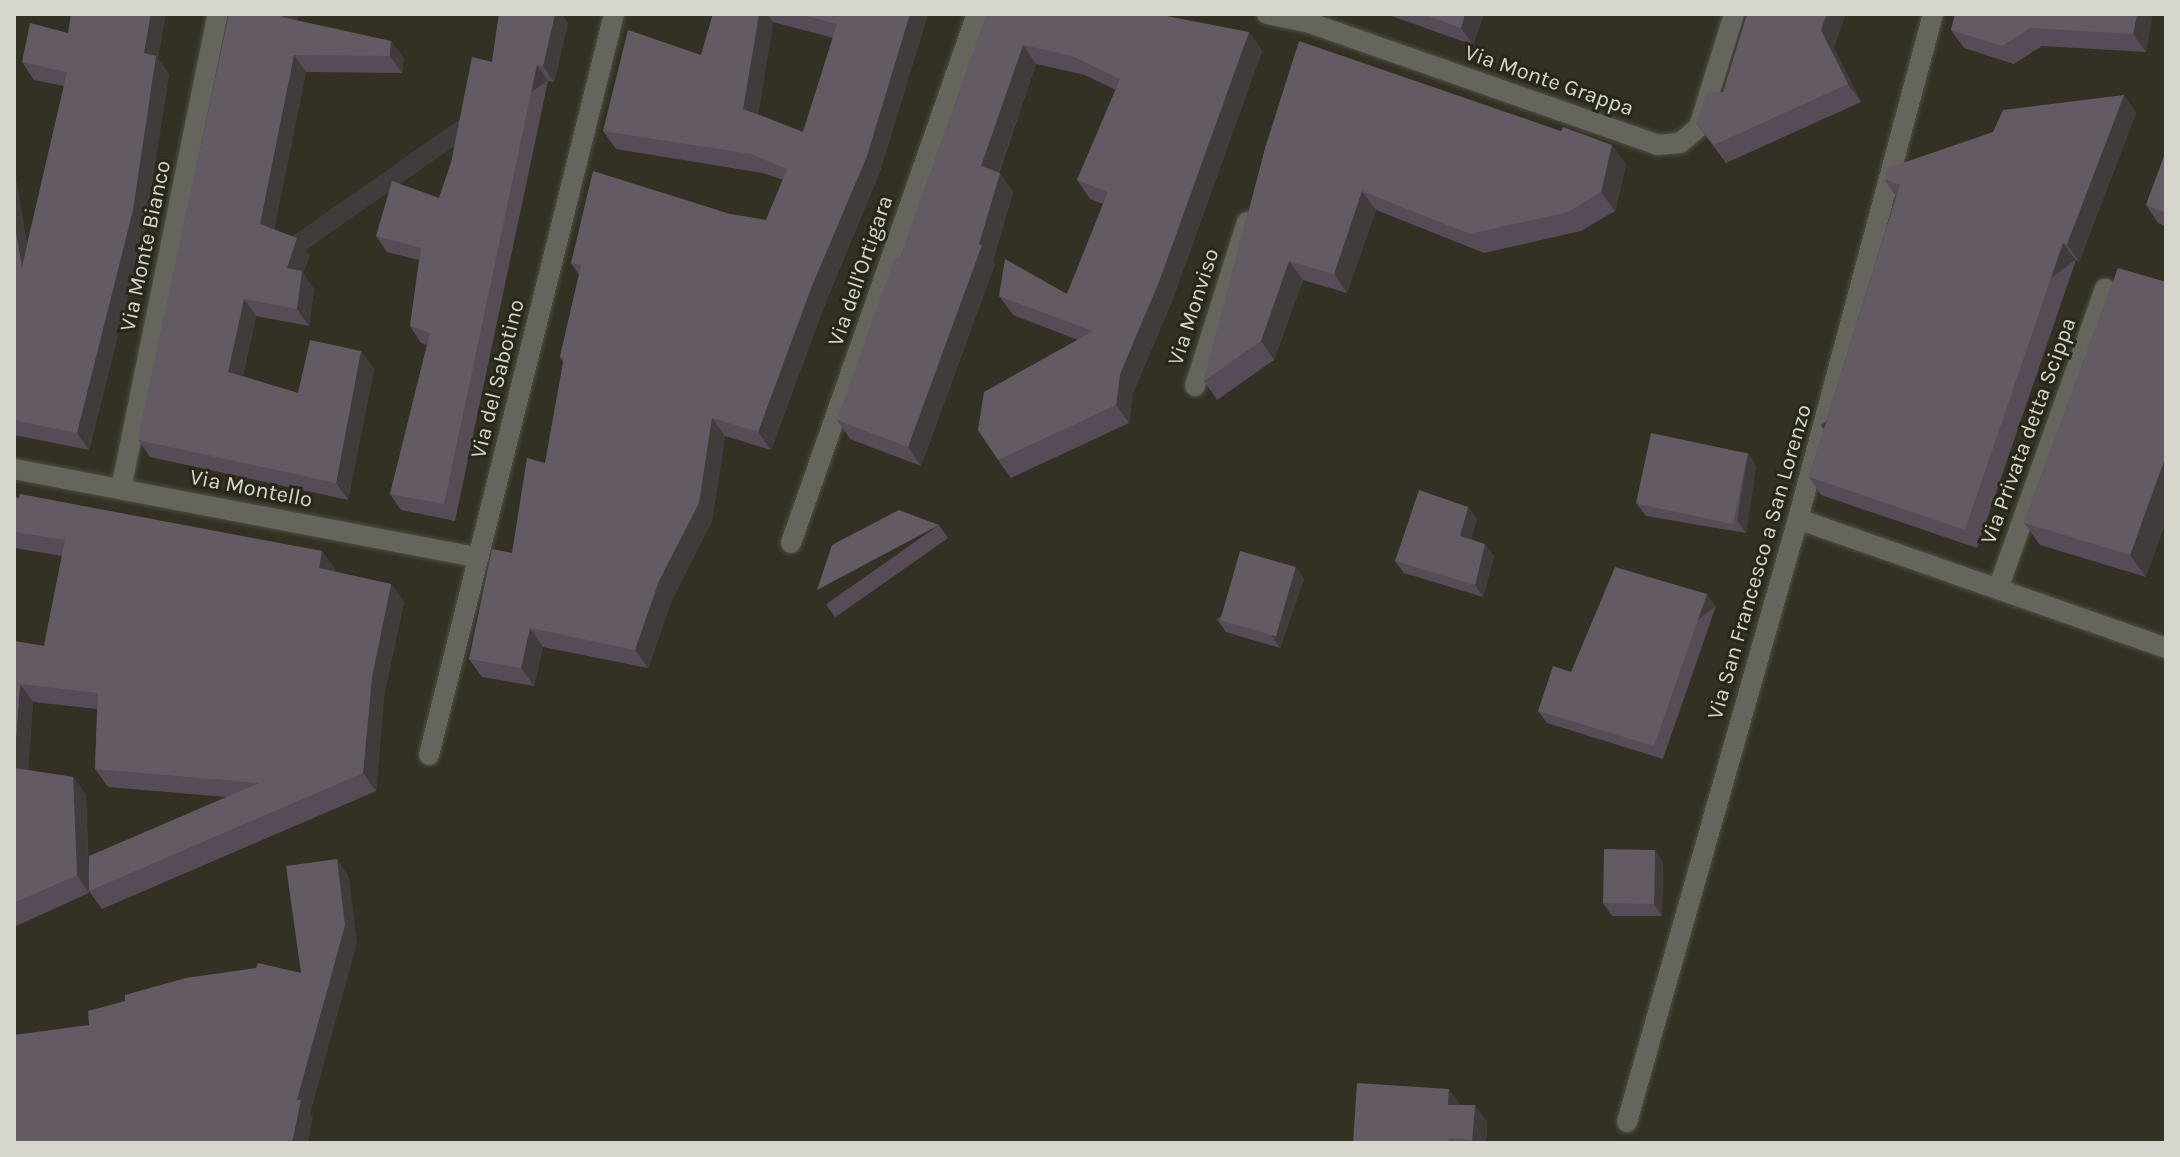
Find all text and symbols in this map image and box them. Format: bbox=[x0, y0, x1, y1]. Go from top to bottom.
street label: Via Monte Grappa bbox=[1461, 40, 1637, 122]
street label: Via Monte Bianco bbox=[115, 158, 177, 334]
street label: Via dell'Ortigara bbox=[823, 192, 899, 350]
street label: Via Monviso bbox=[1163, 245, 1225, 369]
street label: Via del Sabotino bbox=[466, 297, 530, 461]
street label: Via Privata detta Scippa bbox=[1976, 314, 2082, 548]
street label: Via San Francesco a San Lorenzo bbox=[1702, 401, 1818, 723]
street label: Via Montello bbox=[188, 464, 314, 514]

